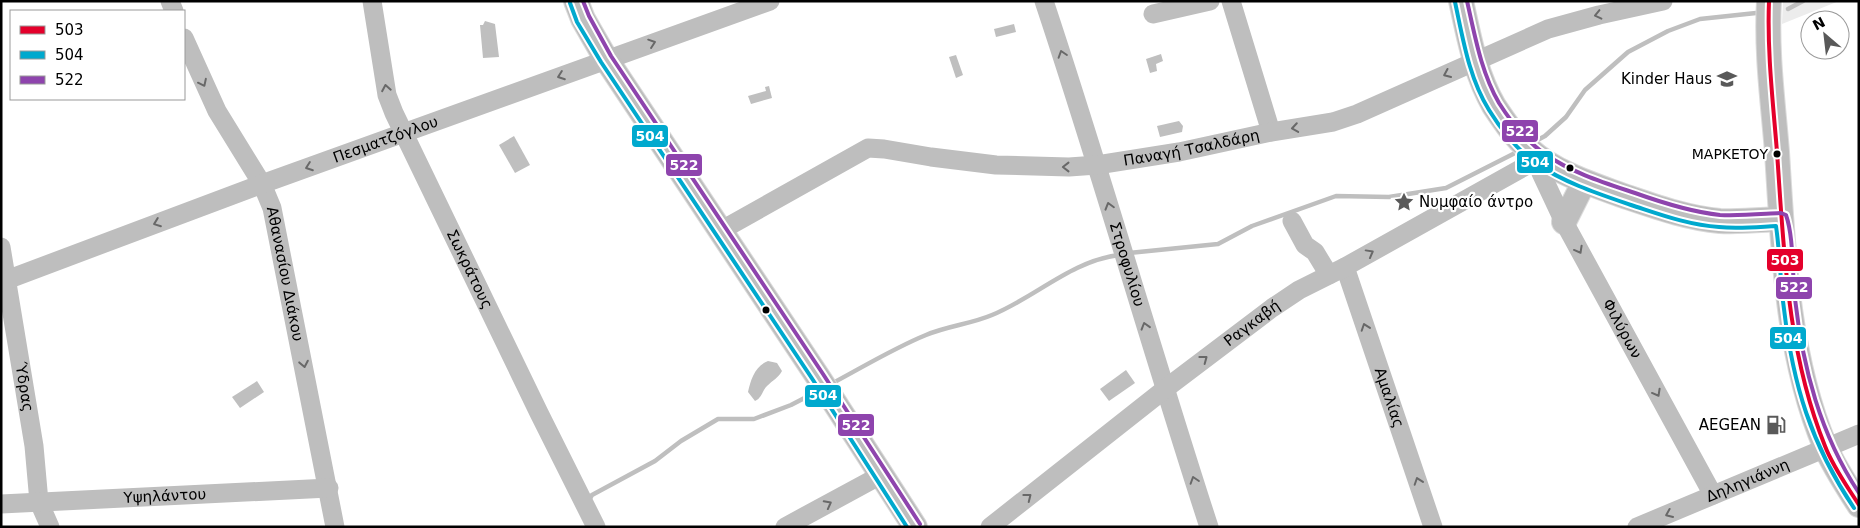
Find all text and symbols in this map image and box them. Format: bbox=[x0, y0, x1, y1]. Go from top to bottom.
one-way arrow bbox=[1594, 9, 1603, 20]
legend bbox=[10, 10, 185, 100]
north arrow bbox=[1800, 10, 1850, 60]
text: N bbox=[1810, 14, 1828, 33]
text: 503 bbox=[55, 21, 84, 39]
one-way arrow bbox=[648, 39, 656, 49]
text: 504 bbox=[55, 46, 84, 64]
one-way arrow bbox=[1058, 50, 1068, 58]
one-way arrow bbox=[1443, 68, 1452, 79]
school or university icon: Kinder Haus bbox=[1716, 68, 1738, 90]
one-way arrow bbox=[557, 70, 565, 80]
place label: Kinder Haus bbox=[1621, 70, 1712, 88]
text: 522 bbox=[55, 71, 84, 89]
one-way arrow bbox=[197, 78, 207, 87]
one-way arrow bbox=[382, 83, 392, 92]
street label: Πεσματζόγλου bbox=[330, 112, 440, 167]
line badge: 522 bbox=[1501, 119, 1539, 143]
one-way arrow bbox=[1291, 123, 1299, 133]
text: 522 bbox=[1505, 123, 1535, 139]
line badge: 504 bbox=[631, 124, 669, 148]
street label: Παναγή Τσαλδάρη bbox=[1122, 126, 1261, 170]
text: 504 bbox=[635, 128, 665, 144]
place label: ΜΑΡΚΕΤΟΥ bbox=[1692, 146, 1768, 162]
marker: ΜΑΡΚΕΤΟΥ bbox=[1772, 149, 1782, 159]
line badge: 504 bbox=[1516, 150, 1554, 174]
line badge: 522 bbox=[665, 153, 703, 177]
text: 504 bbox=[1520, 154, 1550, 170]
text: 522 bbox=[669, 157, 699, 173]
one-way arrow bbox=[305, 161, 314, 171]
one-way arrow bbox=[1062, 162, 1070, 172]
unlabelled marker bbox=[1565, 163, 1575, 173]
place icon: Νυμφαίο άντρο bbox=[1393, 191, 1415, 213]
place label: Νυμφαίο άντρο bbox=[1419, 193, 1533, 211]
one-way arrow bbox=[1105, 202, 1115, 211]
street label: Αθανασίου Διάκου bbox=[263, 205, 307, 343]
one-way arrow bbox=[153, 217, 161, 227]
street label: Στροφυλίου bbox=[1106, 220, 1148, 309]
street label: Σωκράτους bbox=[443, 227, 496, 312]
one-way arrow bbox=[1573, 245, 1583, 254]
line badge: 503 bbox=[1766, 248, 1804, 272]
one-way arrow bbox=[1364, 249, 1373, 259]
text: 503 bbox=[1770, 252, 1800, 268]
line badge: 522 bbox=[1775, 276, 1813, 300]
text: 522 bbox=[1779, 279, 1809, 295]
street label: Ραγκαβή bbox=[1220, 296, 1283, 350]
street label: Φιλύρων bbox=[1599, 296, 1646, 361]
unlabelled marker bbox=[761, 305, 771, 315]
one-way arrow bbox=[1141, 322, 1151, 330]
one-way arrow bbox=[1361, 323, 1371, 332]
line badge: 504 bbox=[1769, 326, 1807, 350]
text: 504 bbox=[1773, 330, 1803, 346]
one-way arrow bbox=[1198, 357, 1207, 365]
street label: Ύδρας bbox=[11, 360, 37, 413]
one-way arrow bbox=[299, 360, 309, 368]
street label: Αμαλίας bbox=[1371, 365, 1408, 430]
line badge: 504 bbox=[804, 384, 842, 408]
text: 504 bbox=[808, 387, 838, 403]
one-way arrow bbox=[1651, 388, 1661, 397]
line badge: 522 bbox=[837, 413, 875, 437]
fuel station icon: AEGEAN bbox=[1765, 414, 1787, 436]
place label: AEGEAN bbox=[1699, 416, 1761, 434]
text: 522 bbox=[841, 417, 871, 433]
street label: Δηληγιάννη bbox=[1703, 455, 1792, 506]
one-way arrow bbox=[1190, 477, 1200, 485]
one-way arrow bbox=[1413, 477, 1423, 485]
street label: Υψηλάντου bbox=[122, 485, 207, 507]
one-way arrow bbox=[1022, 494, 1031, 502]
one-way arrow bbox=[822, 500, 831, 510]
one-way arrow bbox=[1665, 507, 1674, 518]

